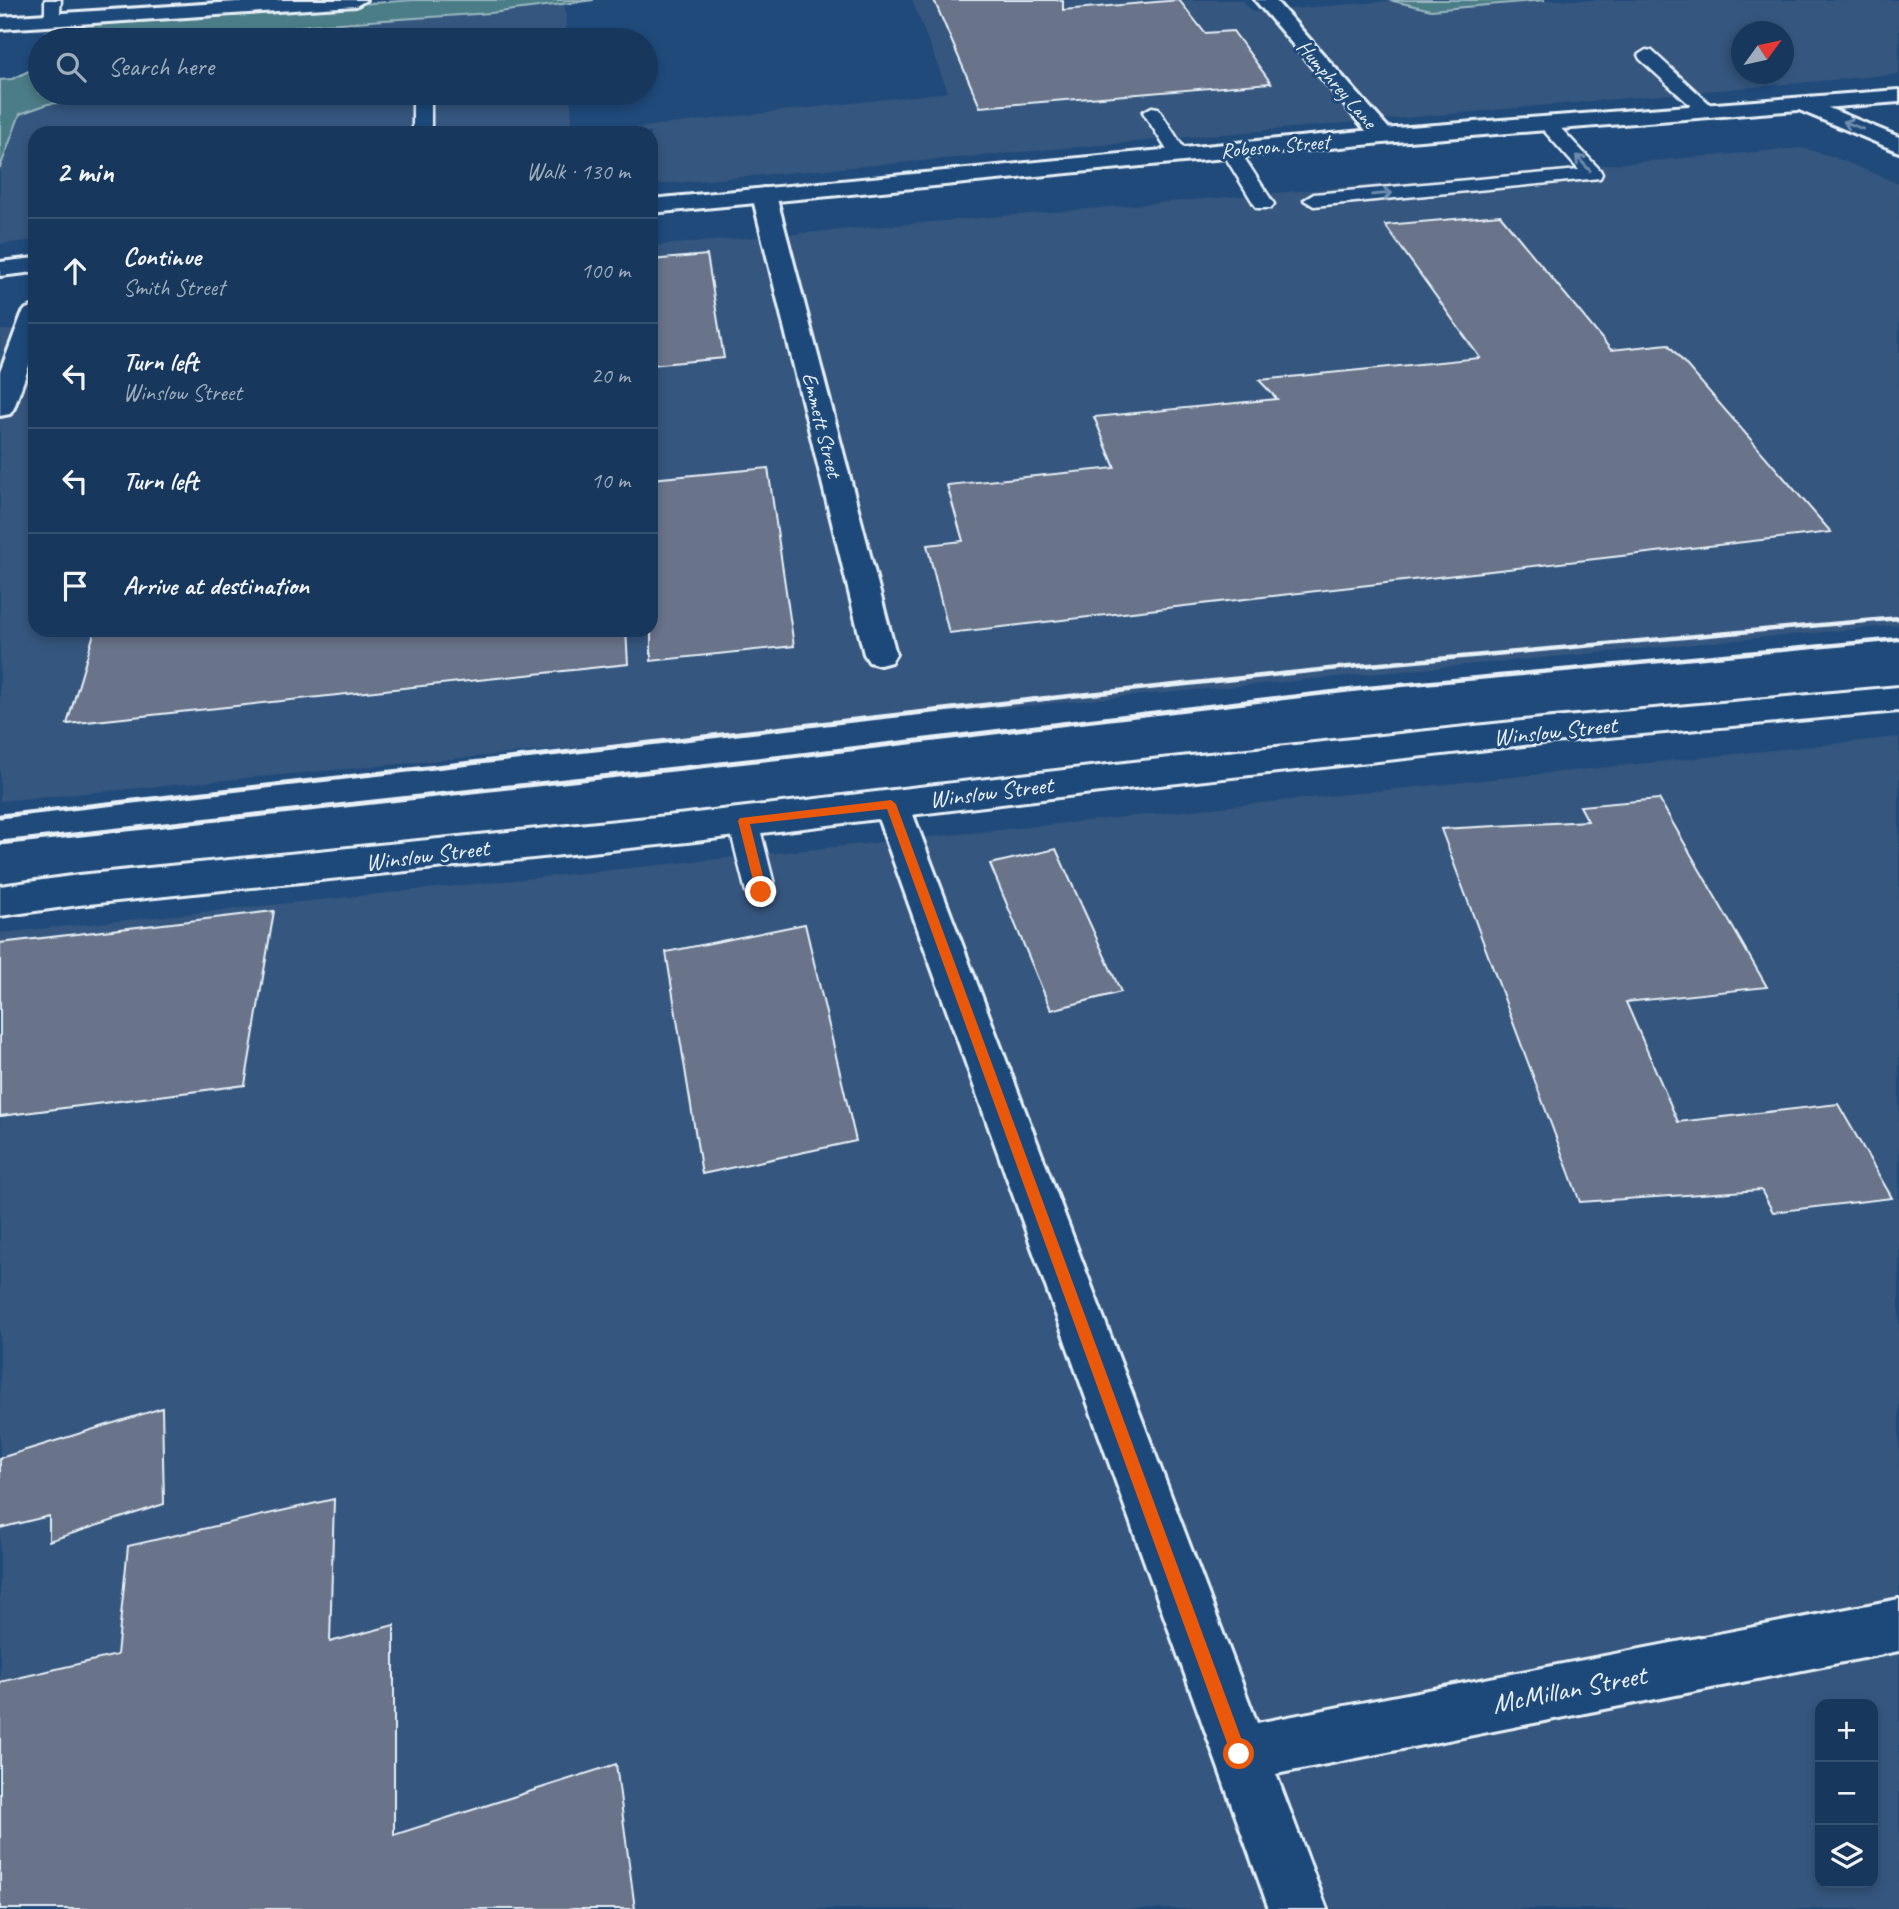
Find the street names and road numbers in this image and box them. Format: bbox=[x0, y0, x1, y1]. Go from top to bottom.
street label: Humphrey Lane bbox=[1291, 34, 1384, 135]
street label: Robeson Street bbox=[1219, 128, 1334, 164]
street label: Emmett Street bbox=[796, 370, 848, 482]
street label: Winslow Street bbox=[1492, 709, 1620, 752]
street label: Winslow Street bbox=[928, 769, 1056, 814]
street label: Winslow Street bbox=[364, 832, 492, 877]
street label: McMillan Street bbox=[1489, 1656, 1652, 1721]

